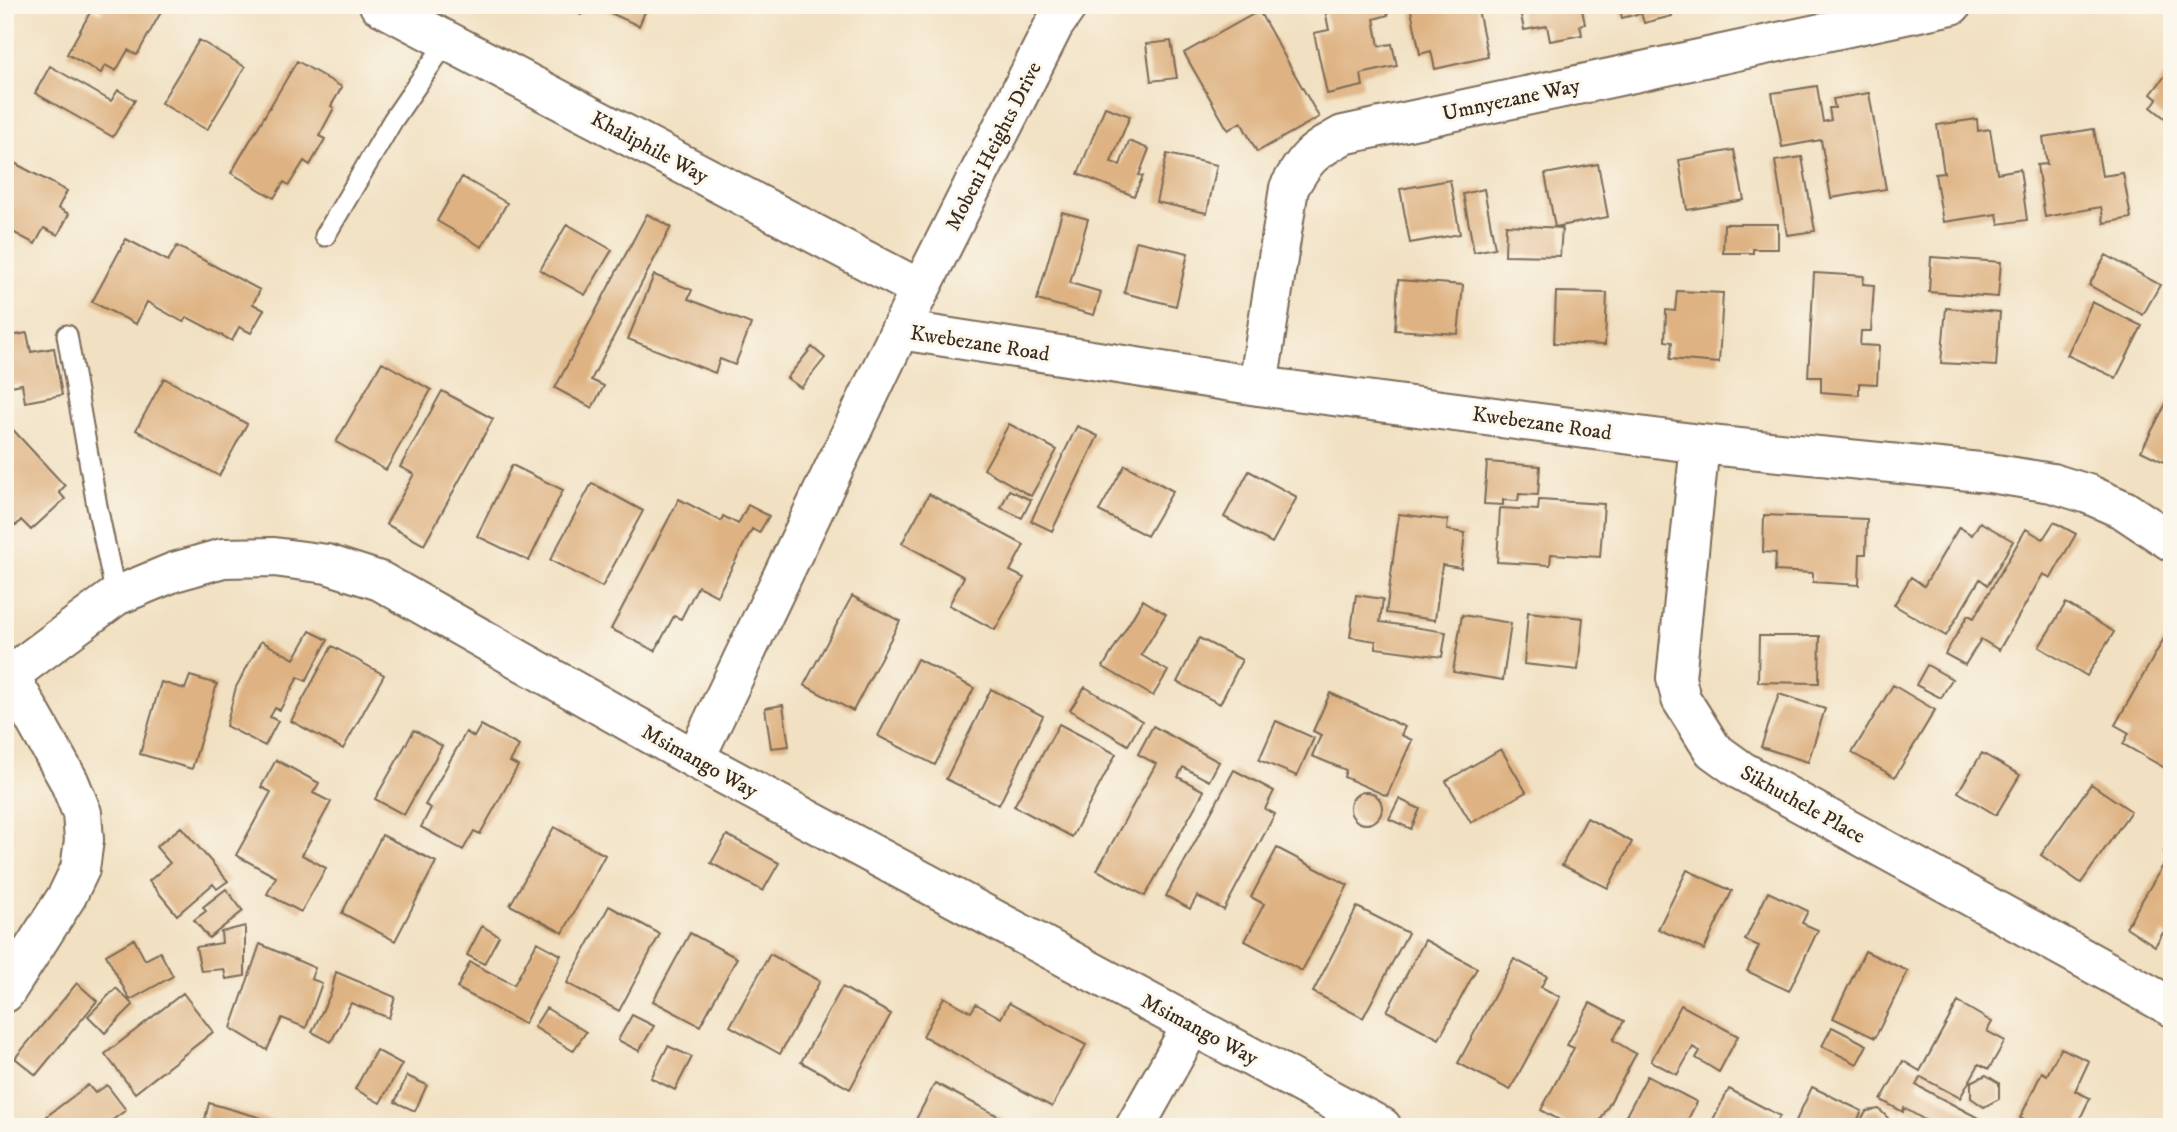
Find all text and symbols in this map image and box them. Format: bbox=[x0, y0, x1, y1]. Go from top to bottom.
street label: Mobeni Heights Drive bbox=[940, 57, 1048, 235]
street label: Umnyezane Way bbox=[1440, 73, 1583, 127]
street label: Khaliphile Way bbox=[586, 106, 714, 190]
street label: Kwebezane Road bbox=[908, 320, 1052, 368]
street label: Kwebezane Road bbox=[1471, 401, 1614, 447]
street label: Msimango Way bbox=[637, 719, 763, 805]
street label: Sikhuthele Place bbox=[1736, 760, 1870, 850]
street label: Msimango Way bbox=[1136, 988, 1263, 1072]

